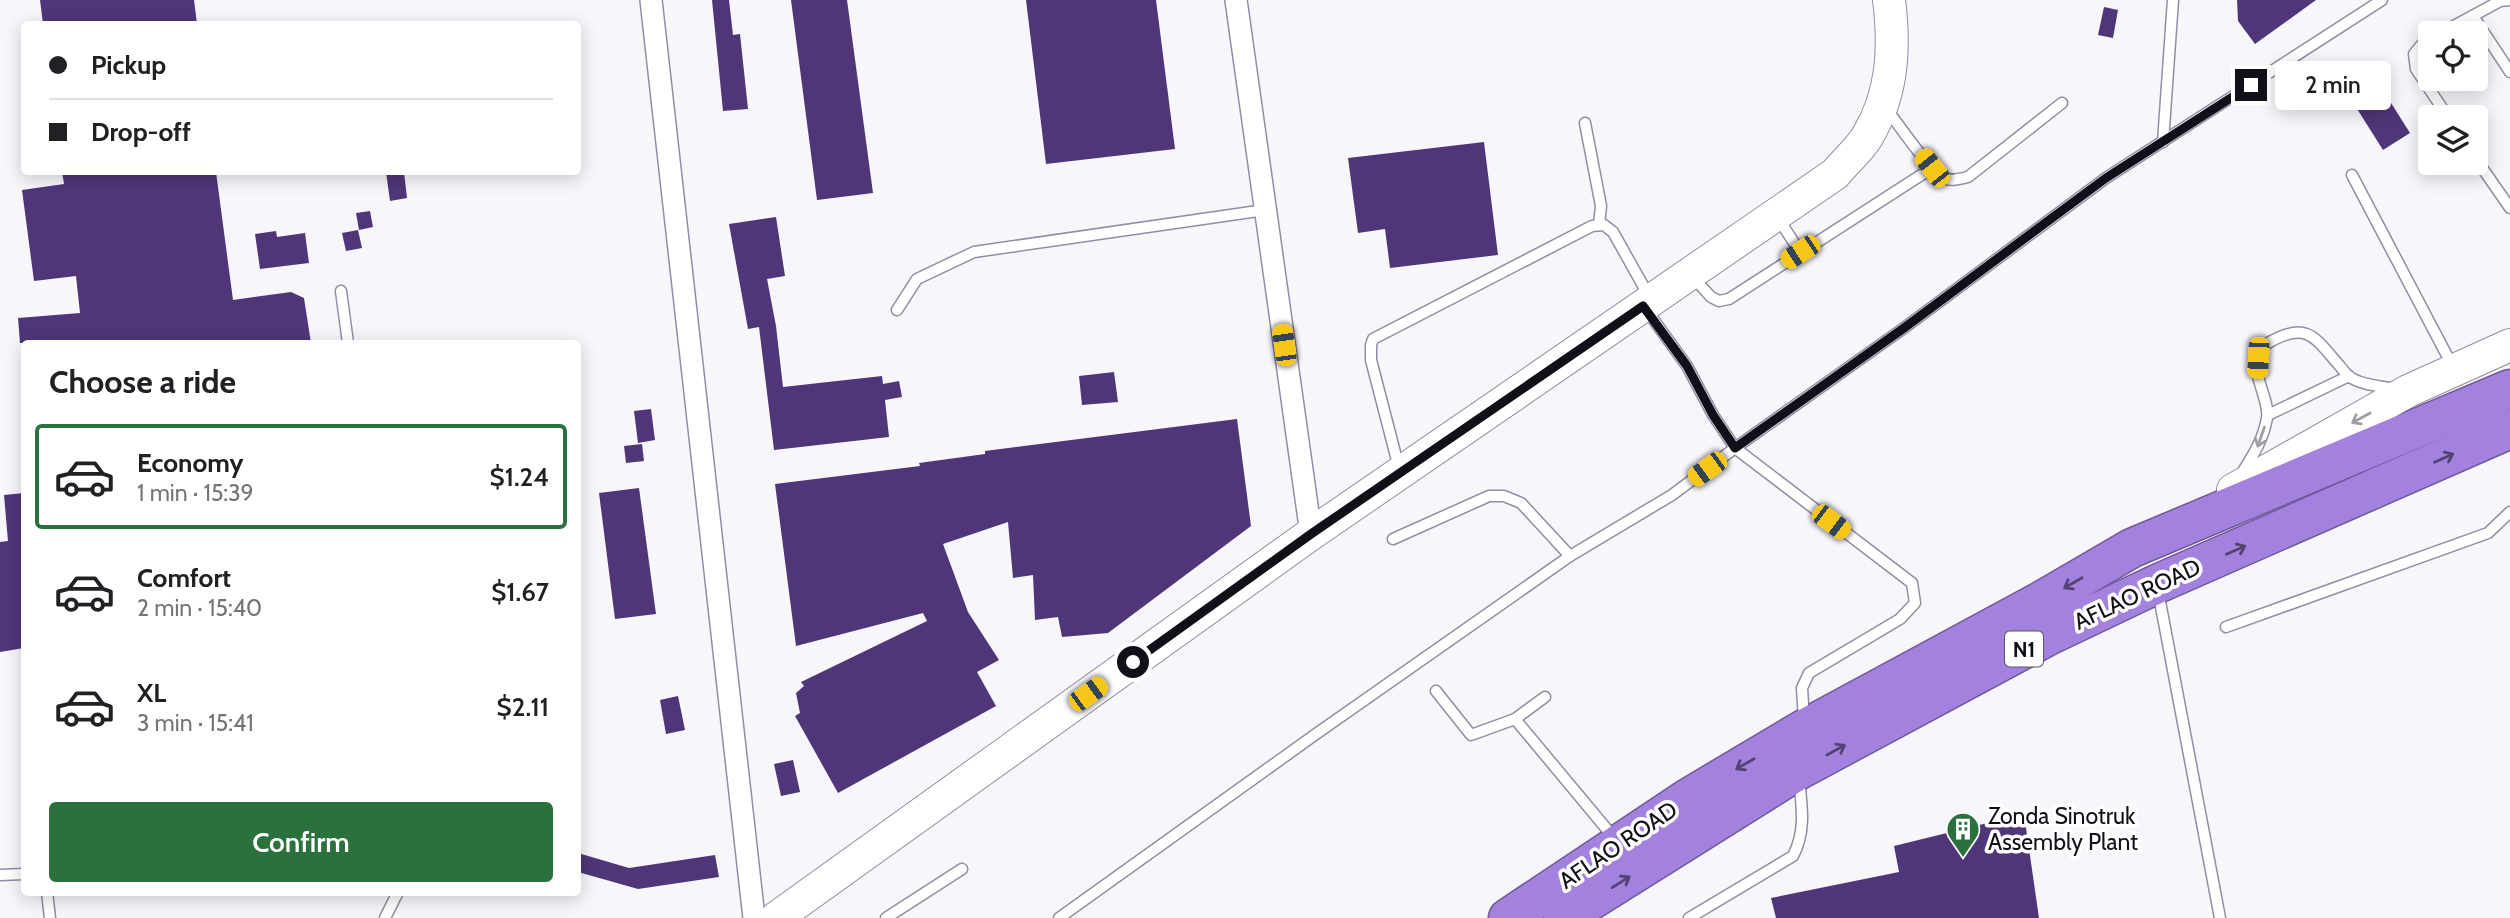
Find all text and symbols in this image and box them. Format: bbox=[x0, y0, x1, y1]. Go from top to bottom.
map controls bbox=[2418, 21, 2488, 175]
button: locate bbox=[2418, 21, 2488, 91]
text: Pickup bbox=[91, 49, 166, 81]
callout: 2 min bbox=[2276, 60, 2391, 110]
route end bbox=[2235, 69, 2267, 101]
text: 2 min bbox=[2305, 71, 2361, 99]
button: layers bbox=[2418, 105, 2488, 175]
text: Drop-off bbox=[91, 116, 191, 148]
car bbox=[1911, 145, 1954, 191]
car bbox=[1777, 232, 1824, 272]
car bbox=[1271, 323, 1298, 367]
car bbox=[2247, 336, 2270, 380]
text: Choose a ride bbox=[49, 362, 236, 401]
one-way arrow bbox=[2351, 411, 2371, 425]
one-way arrow bbox=[2254, 426, 2266, 448]
icon: car bbox=[53, 445, 116, 508]
text: Economy bbox=[137, 447, 243, 479]
car bbox=[1684, 448, 1731, 490]
one-way arrow bbox=[2433, 451, 2455, 464]
text: $1.24 bbox=[490, 461, 549, 493]
text: 1 min · 15:39 bbox=[137, 479, 254, 507]
car bbox=[1808, 501, 1855, 543]
one-way arrow bbox=[2225, 543, 2246, 556]
street label: AFLAO ROAD bbox=[2069, 552, 2205, 636]
icon: car bbox=[53, 560, 116, 623]
text: Comfort bbox=[137, 562, 231, 594]
text: $1.67 bbox=[491, 576, 549, 608]
one-way arrow bbox=[2064, 576, 2084, 590]
text: 2 min · 15:40 bbox=[137, 594, 262, 622]
road number: N1 bbox=[2005, 632, 2043, 666]
route start bbox=[1117, 646, 1149, 678]
car bbox=[1065, 673, 1112, 715]
icon: car bbox=[53, 675, 116, 738]
text: XL bbox=[137, 677, 166, 709]
text: $2.11 bbox=[497, 691, 549, 723]
text: 3 min · 15:41 bbox=[137, 709, 254, 737]
one-way arrow bbox=[1825, 743, 1845, 757]
one-way arrow bbox=[1736, 757, 1756, 771]
street label: AFLAO ROAD bbox=[1553, 795, 1683, 895]
button: Confirm bbox=[49, 802, 553, 882]
place label: Zonda Sinotruk Assembly Plant bbox=[1988, 802, 2138, 856]
building icon: Zonda Sinotruk Assembly Plant bbox=[1944, 810, 1982, 859]
one-way arrow bbox=[1611, 874, 1630, 889]

